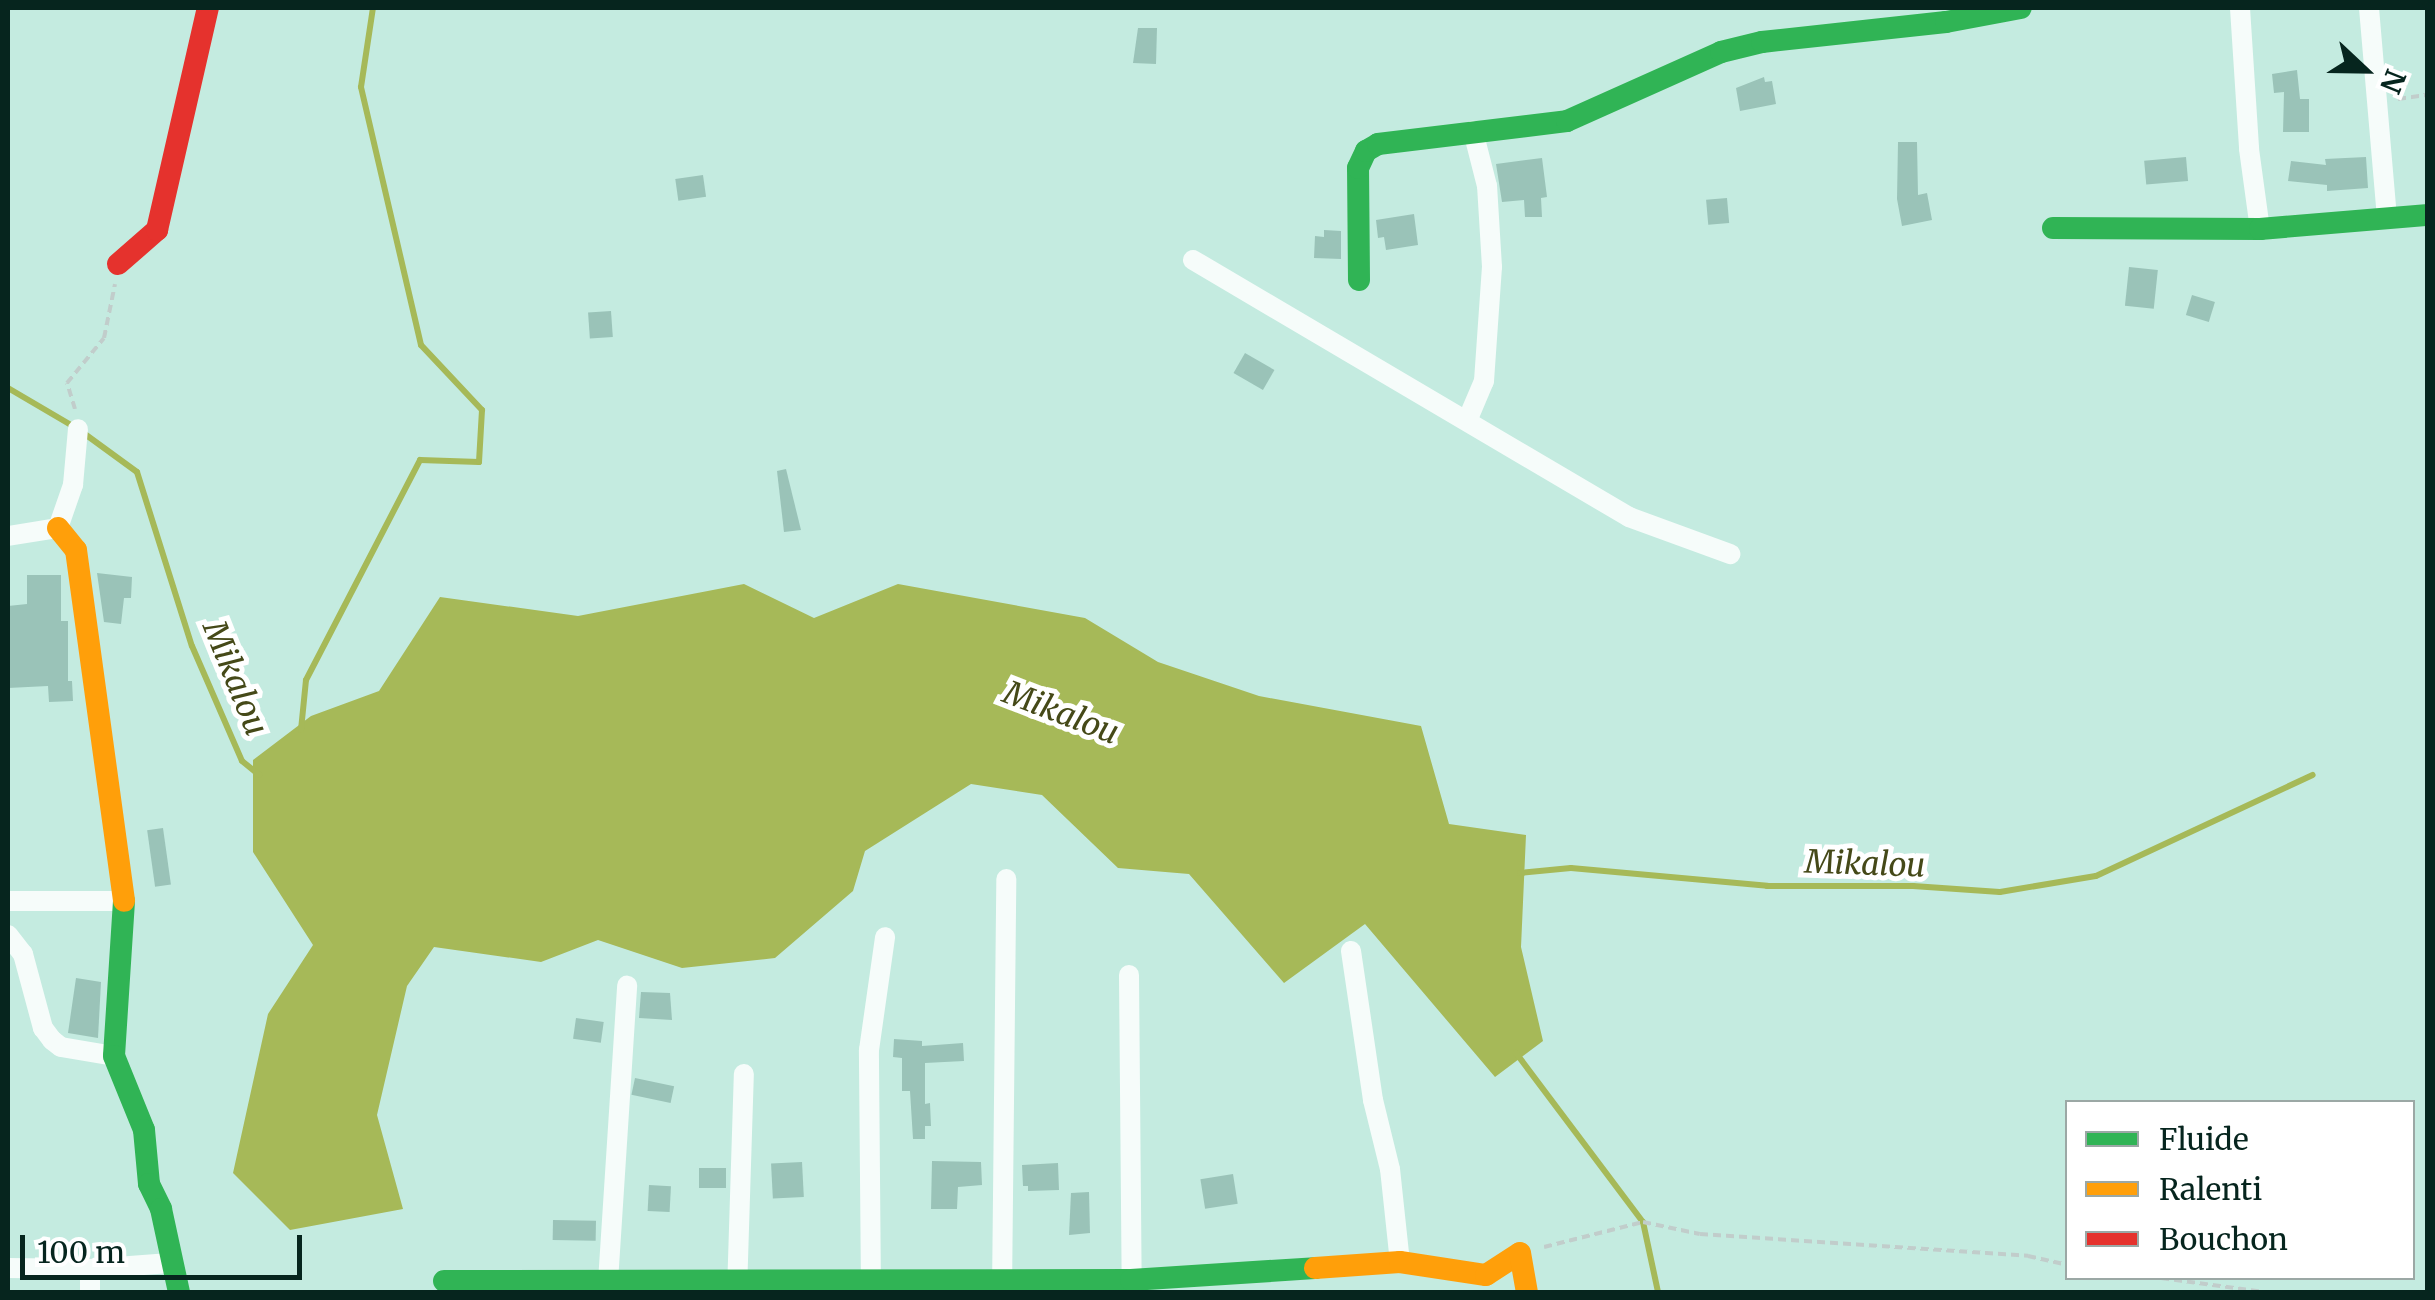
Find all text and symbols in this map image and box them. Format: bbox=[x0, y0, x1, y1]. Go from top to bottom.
north arrow bbox=[2315, 20, 2415, 120]
text: N bbox=[2372, 64, 2414, 98]
water label: Mikalou bbox=[195, 615, 275, 741]
water label: Mikalou bbox=[998, 673, 1124, 753]
water label: Mikalou bbox=[1804, 843, 1926, 885]
legend bbox=[2065, 1100, 2415, 1280]
text: Fluide bbox=[2159, 1120, 2249, 1158]
text: Ralenti bbox=[2159, 1170, 2262, 1208]
scale bar bbox=[25, 1215, 308, 1277]
text: Bouchon bbox=[2159, 1220, 2288, 1258]
text: 100 m bbox=[37, 1233, 125, 1271]

